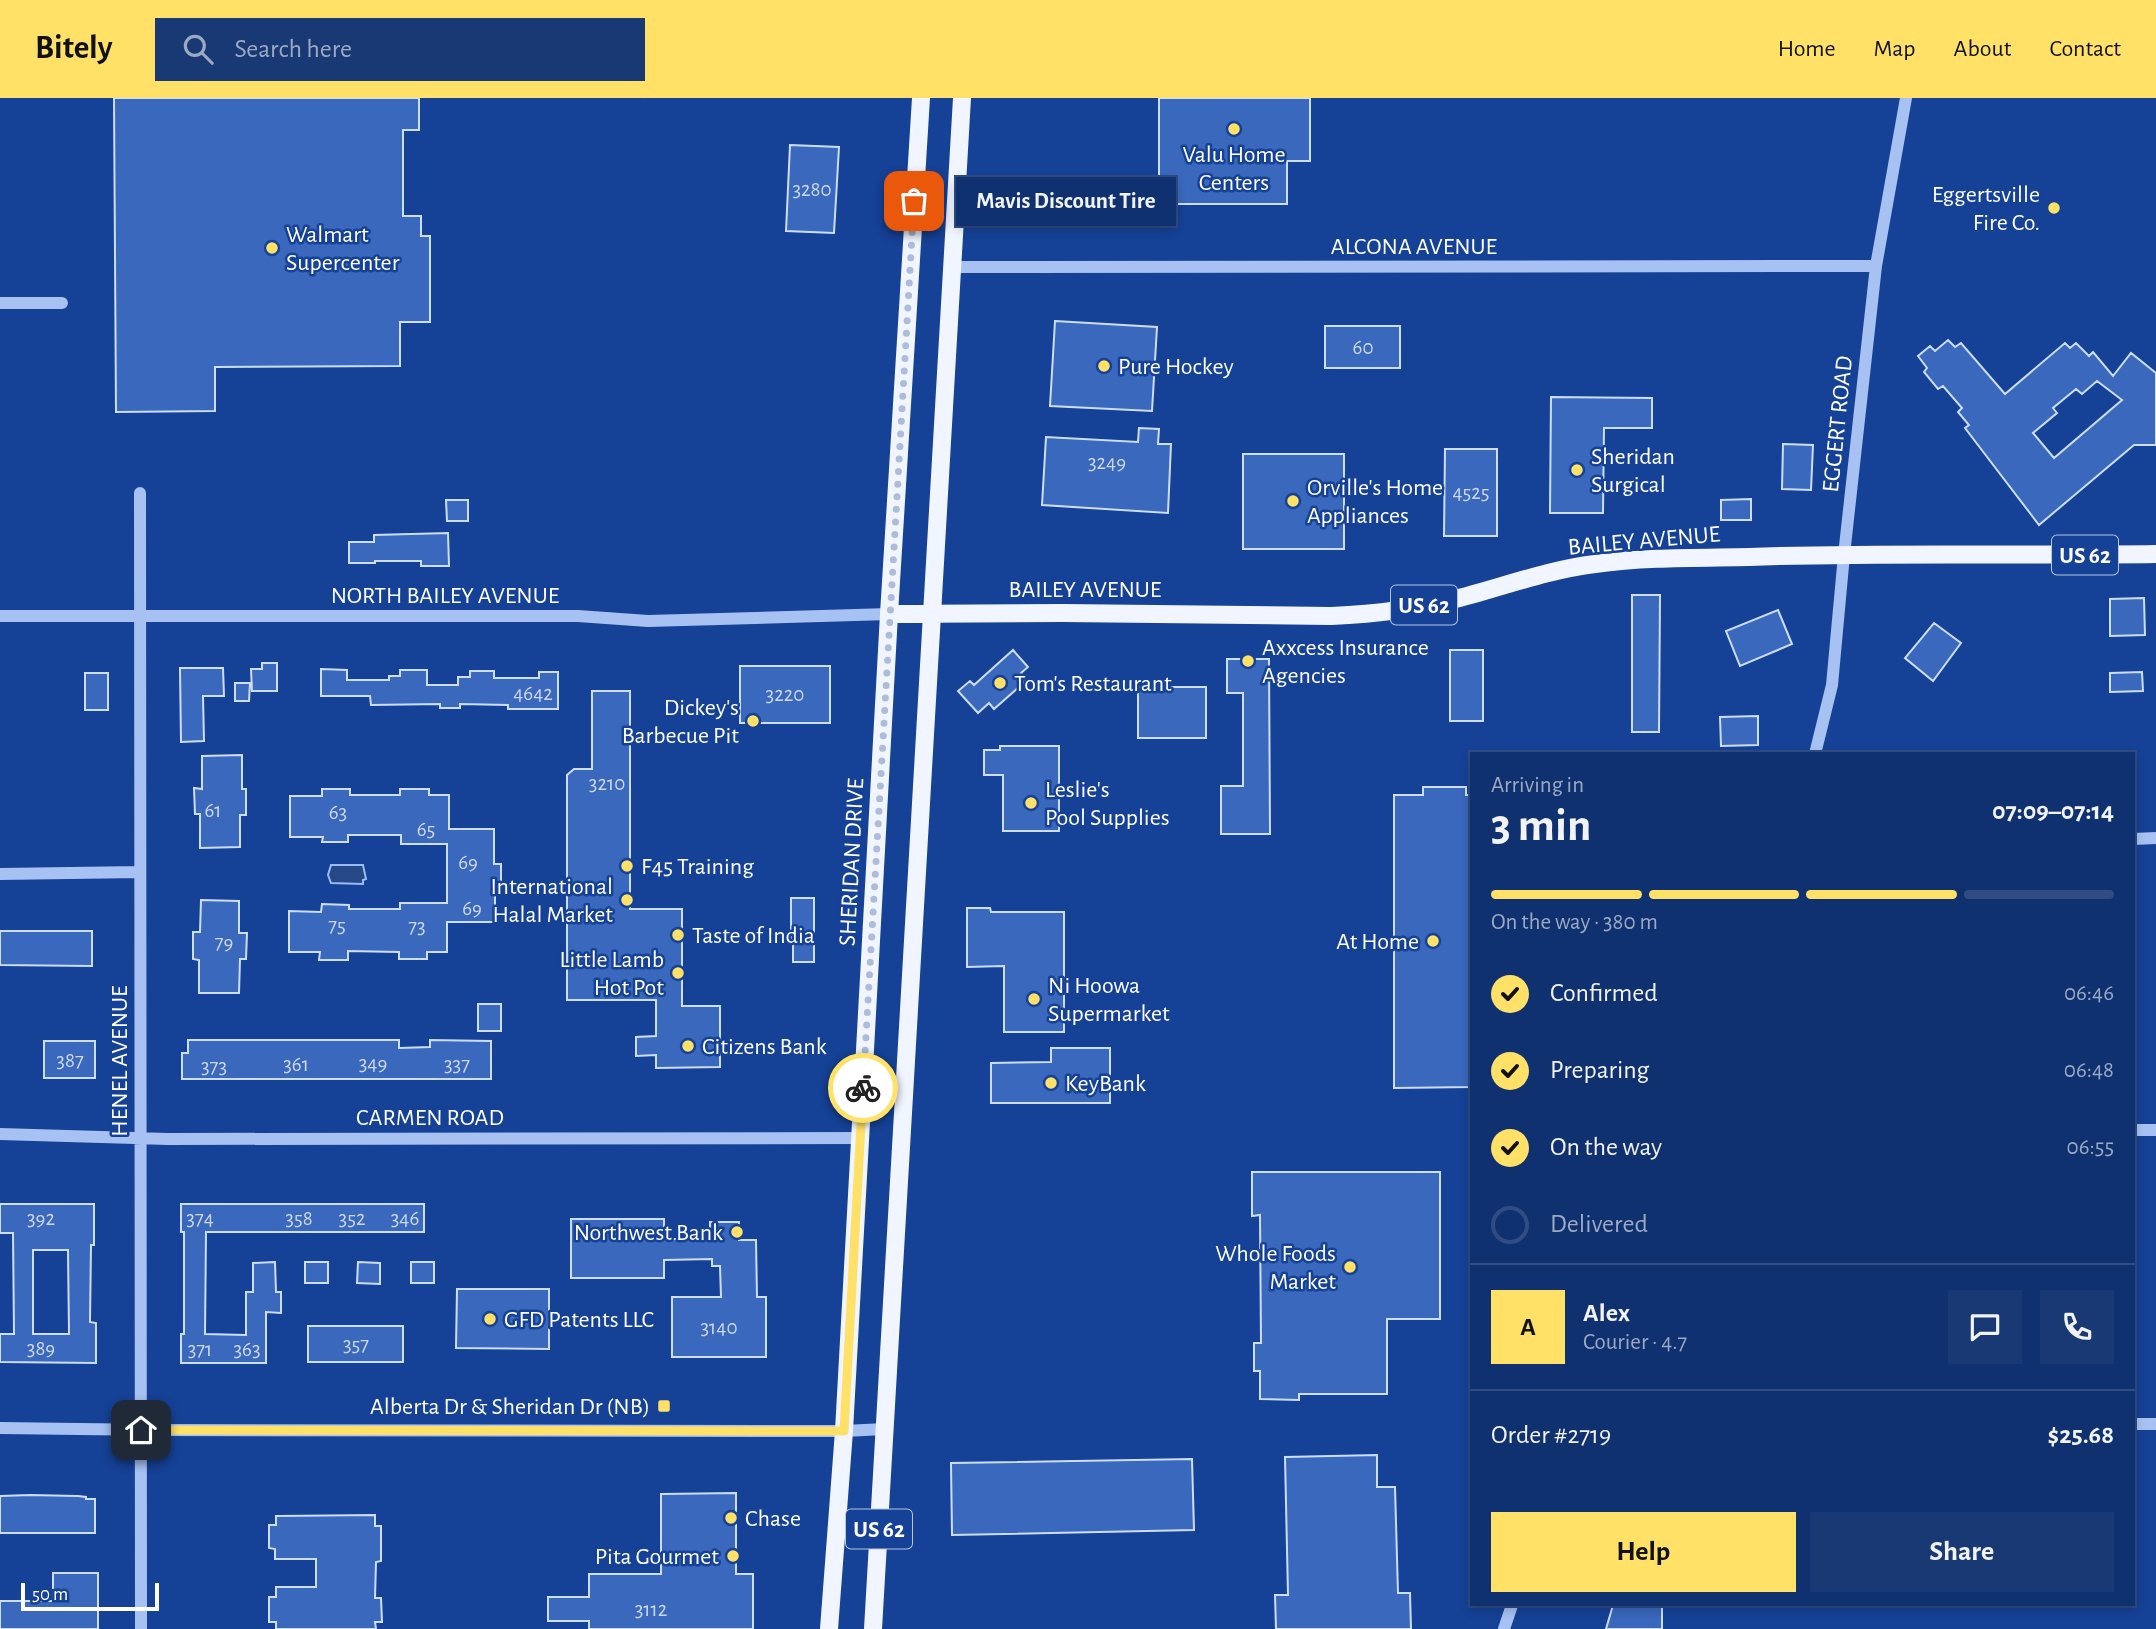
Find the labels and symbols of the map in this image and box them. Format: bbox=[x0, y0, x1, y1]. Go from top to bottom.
marker: Valu Home Centers bbox=[1226, 121, 1242, 137]
place label: Valu Home Centers bbox=[1182, 143, 1286, 195]
pin bbox=[884, 171, 944, 231]
callout: Mavis Discount Tire bbox=[956, 176, 1176, 226]
house number: 3280 bbox=[792, 179, 832, 200]
place label: Eggertsville Fire Co. bbox=[1932, 183, 2040, 235]
marker: Eggertsville Fire Co. bbox=[2046, 200, 2062, 216]
place label: Walmart Supercenter bbox=[286, 223, 400, 275]
street label: ALCONA AVENUE bbox=[1331, 235, 1498, 259]
marker: Walmart Supercenter bbox=[264, 240, 280, 256]
house number: 60 bbox=[1353, 337, 1373, 358]
place label: Pure Hockey bbox=[1118, 355, 1234, 379]
street label: EGGERT ROAD bbox=[1819, 355, 1857, 494]
marker: Pure Hockey bbox=[1096, 358, 1112, 374]
place label: Sheridan Surgical bbox=[1591, 445, 1675, 497]
house number: 3249 bbox=[1088, 452, 1126, 473]
marker: Sheridan Surgical bbox=[1569, 462, 1585, 478]
place label: Orville's Home Appliances bbox=[1307, 476, 1443, 528]
house number: 4525 bbox=[1452, 482, 1490, 503]
marker: Orville's Home Appliances bbox=[1285, 493, 1301, 509]
street label: BAILEY AVENUE bbox=[1567, 522, 1722, 560]
road number: US 62 bbox=[2052, 536, 2118, 575]
street label: BAILEY AVENUE bbox=[1009, 578, 1162, 602]
street label: NORTH BAILEY AVENUE bbox=[331, 584, 560, 608]
road number: US 62 bbox=[1391, 586, 1457, 624]
place label: Axxcess Insurance Agencies bbox=[1262, 636, 1429, 688]
marker: Axxcess Insurance Agencies bbox=[1240, 653, 1256, 669]
place label: Tom's Restaurant bbox=[1014, 672, 1172, 696]
marker: Tom's Restaurant bbox=[992, 675, 1008, 691]
house number: 4642 bbox=[513, 683, 553, 704]
house number: 3220 bbox=[766, 684, 804, 705]
place label: Dickey's Barbecue Pit bbox=[622, 696, 739, 748]
marker: Dickey's Barbecue Pit bbox=[745, 713, 761, 729]
house number: 3210 bbox=[589, 773, 625, 794]
street label: SHERIDAN DRIVE bbox=[836, 777, 868, 947]
place label: Leslie's Pool Supplies bbox=[1045, 778, 1170, 830]
marker: Leslie's Pool Supplies bbox=[1023, 795, 1039, 811]
house number: 61 bbox=[204, 800, 222, 821]
house number: 63 bbox=[329, 802, 347, 823]
house number: 65 bbox=[417, 819, 435, 840]
house number: 69 bbox=[458, 852, 478, 873]
place label: F45 Training bbox=[641, 855, 754, 879]
marker: F45 Training bbox=[619, 858, 635, 874]
place label: International Halal Market bbox=[490, 875, 613, 927]
marker: International Halal Market bbox=[619, 892, 635, 908]
house number: 69 bbox=[462, 898, 482, 919]
house number: 75 bbox=[328, 915, 346, 936]
house number: 73 bbox=[408, 916, 426, 937]
place label: Taste of India bbox=[692, 924, 815, 948]
marker: Taste of India bbox=[670, 927, 686, 943]
place label: At Home bbox=[1336, 930, 1419, 954]
house number: 79 bbox=[215, 932, 233, 953]
marker: At Home bbox=[1425, 933, 1441, 949]
place label: Little Lamb Hot Pot bbox=[560, 948, 664, 1000]
marker: Little Lamb Hot Pot bbox=[670, 965, 686, 981]
place label: Ni Hoowa Supermarket bbox=[1048, 974, 1170, 1026]
street label: HENEL AVENUE bbox=[108, 985, 132, 1137]
marker: Ni Hoowa Supermarket bbox=[1026, 991, 1042, 1007]
place label: Citizens Bank bbox=[702, 1035, 827, 1059]
marker: Citizens Bank bbox=[680, 1038, 696, 1054]
house number: 387 bbox=[56, 1050, 84, 1071]
house number: 349 bbox=[359, 1053, 387, 1074]
courier bbox=[828, 1053, 898, 1123]
house number: 361 bbox=[283, 1054, 309, 1075]
house number: 337 bbox=[444, 1054, 470, 1075]
house number: 373 bbox=[201, 1056, 227, 1077]
place label: KeyBank bbox=[1065, 1072, 1146, 1096]
marker: KeyBank bbox=[1043, 1075, 1059, 1091]
street label: CARMEN ROAD bbox=[356, 1106, 504, 1130]
house number: 392 bbox=[27, 1208, 55, 1229]
house number: 374 bbox=[186, 1208, 214, 1229]
house number: 358 bbox=[285, 1208, 313, 1229]
house number: 352 bbox=[339, 1208, 366, 1229]
house number: 346 bbox=[391, 1208, 419, 1229]
place label: Northwest Bank bbox=[574, 1221, 723, 1245]
marker: Northwest Bank bbox=[729, 1224, 745, 1240]
place label: Whole Foods Market bbox=[1215, 1242, 1336, 1294]
marker: Whole Foods Market bbox=[1342, 1259, 1358, 1275]
place label: GFD Patents LLC bbox=[504, 1308, 654, 1332]
marker: GFD Patents LLC bbox=[482, 1311, 498, 1327]
house number: 3140 bbox=[700, 1317, 738, 1338]
house number: 357 bbox=[343, 1334, 369, 1355]
house number: 389 bbox=[27, 1338, 55, 1359]
house number: 371 bbox=[188, 1339, 212, 1360]
house number: 363 bbox=[233, 1339, 261, 1360]
place label: Alberta Dr & Sheridan Dr (NB) bbox=[370, 1395, 650, 1419]
marker: Alberta Dr & Sheridan Dr (NB) bbox=[656, 1398, 672, 1414]
pin bbox=[111, 1400, 171, 1460]
place label: Chase bbox=[745, 1507, 801, 1531]
marker: Chase bbox=[723, 1510, 739, 1526]
road number: US 62 bbox=[846, 1510, 912, 1548]
place label: Pita Gourmet bbox=[595, 1545, 719, 1569]
marker: Pita Gourmet bbox=[725, 1548, 741, 1564]
scale bar bbox=[21, 1580, 159, 1612]
house number: 3112 bbox=[635, 1599, 667, 1620]

